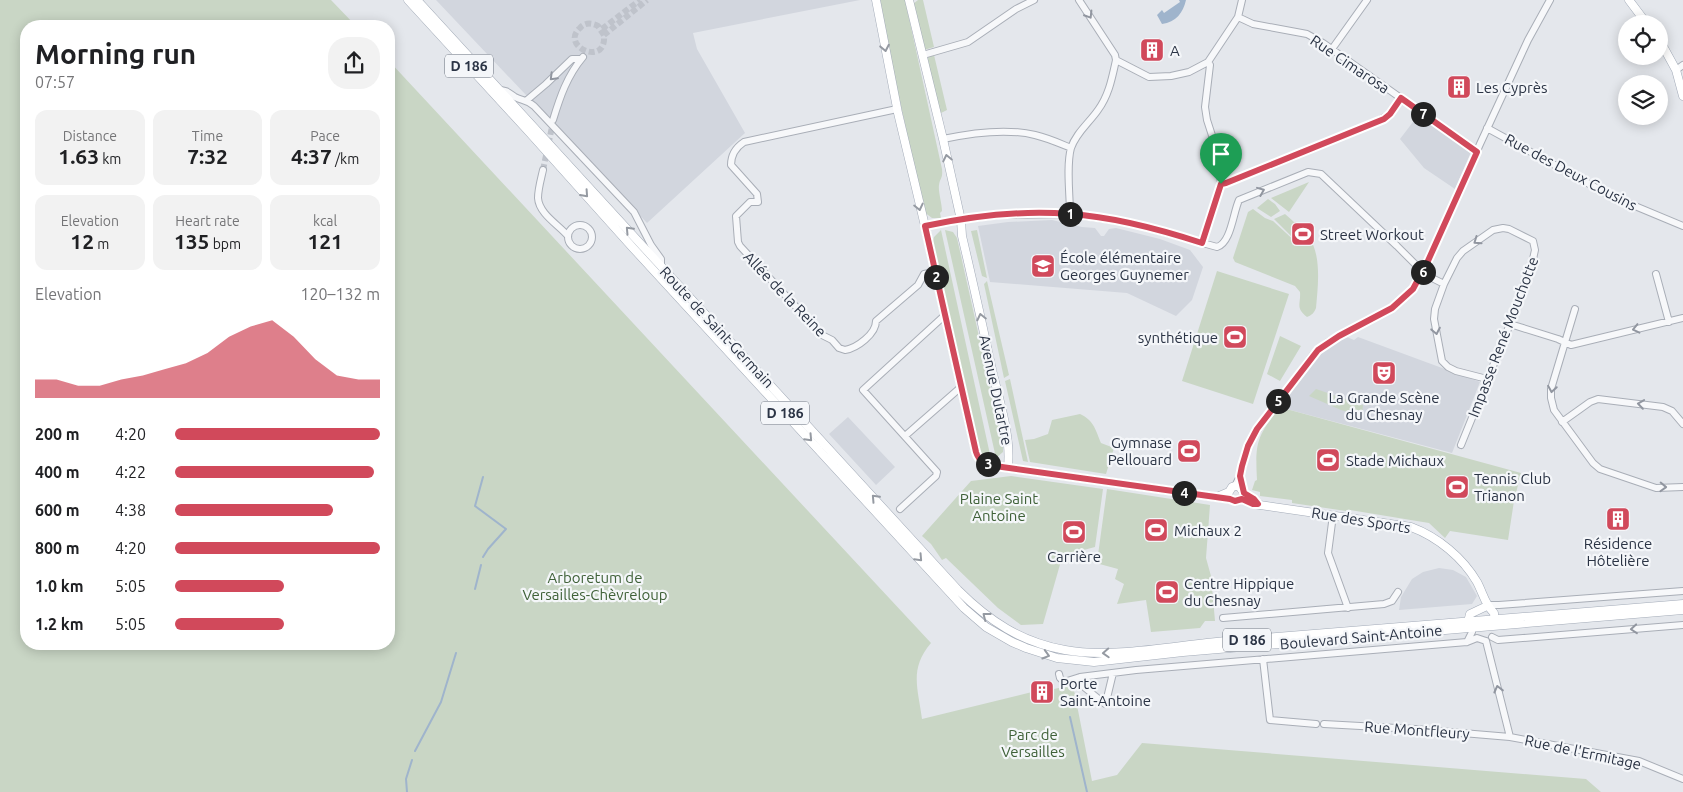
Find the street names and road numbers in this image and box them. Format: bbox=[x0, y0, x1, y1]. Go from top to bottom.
street label: Rue Cimarosa bbox=[1307, 31, 1393, 97]
road number: D 186 bbox=[445, 54, 493, 78]
street label: Rue des Deux Cousins bbox=[1502, 130, 1640, 214]
street label: Allée de la Reine bbox=[740, 248, 830, 340]
street label: Impasse René Mouchotte bbox=[1464, 254, 1542, 420]
street label: Route de Saint-Germain bbox=[657, 263, 777, 391]
street label: Avenue Dutartre bbox=[976, 333, 1016, 447]
road number: D 186 bbox=[761, 402, 809, 424]
street label: Rue des Sports bbox=[1310, 504, 1412, 536]
street label: Boulevard Saint-Antoine bbox=[1279, 621, 1443, 653]
road number: D 186 bbox=[1223, 628, 1271, 652]
street label: Rue Montfleury bbox=[1364, 718, 1470, 742]
street label: Rue de l'Ermitage bbox=[1523, 731, 1643, 773]

